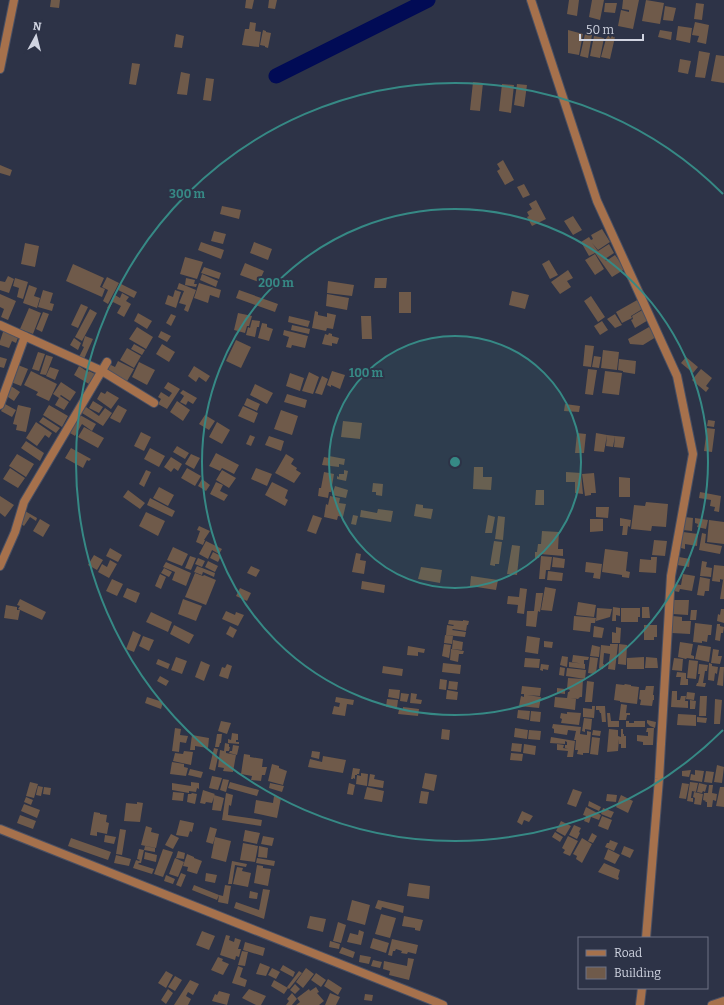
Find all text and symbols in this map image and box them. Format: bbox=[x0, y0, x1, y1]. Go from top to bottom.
north arrow bbox=[16, 16, 56, 56]
scale bar bbox=[580, 16, 643, 42]
text: N bbox=[32, 20, 43, 34]
text: 50 m bbox=[586, 23, 615, 37]
text: 300 m bbox=[169, 187, 205, 201]
text: 200 m bbox=[258, 276, 294, 290]
text: 100 m bbox=[349, 366, 384, 380]
centre of rings bbox=[448, 455, 462, 469]
legend bbox=[578, 937, 708, 989]
text: Road bbox=[614, 946, 642, 960]
text: Building bbox=[614, 966, 661, 980]

